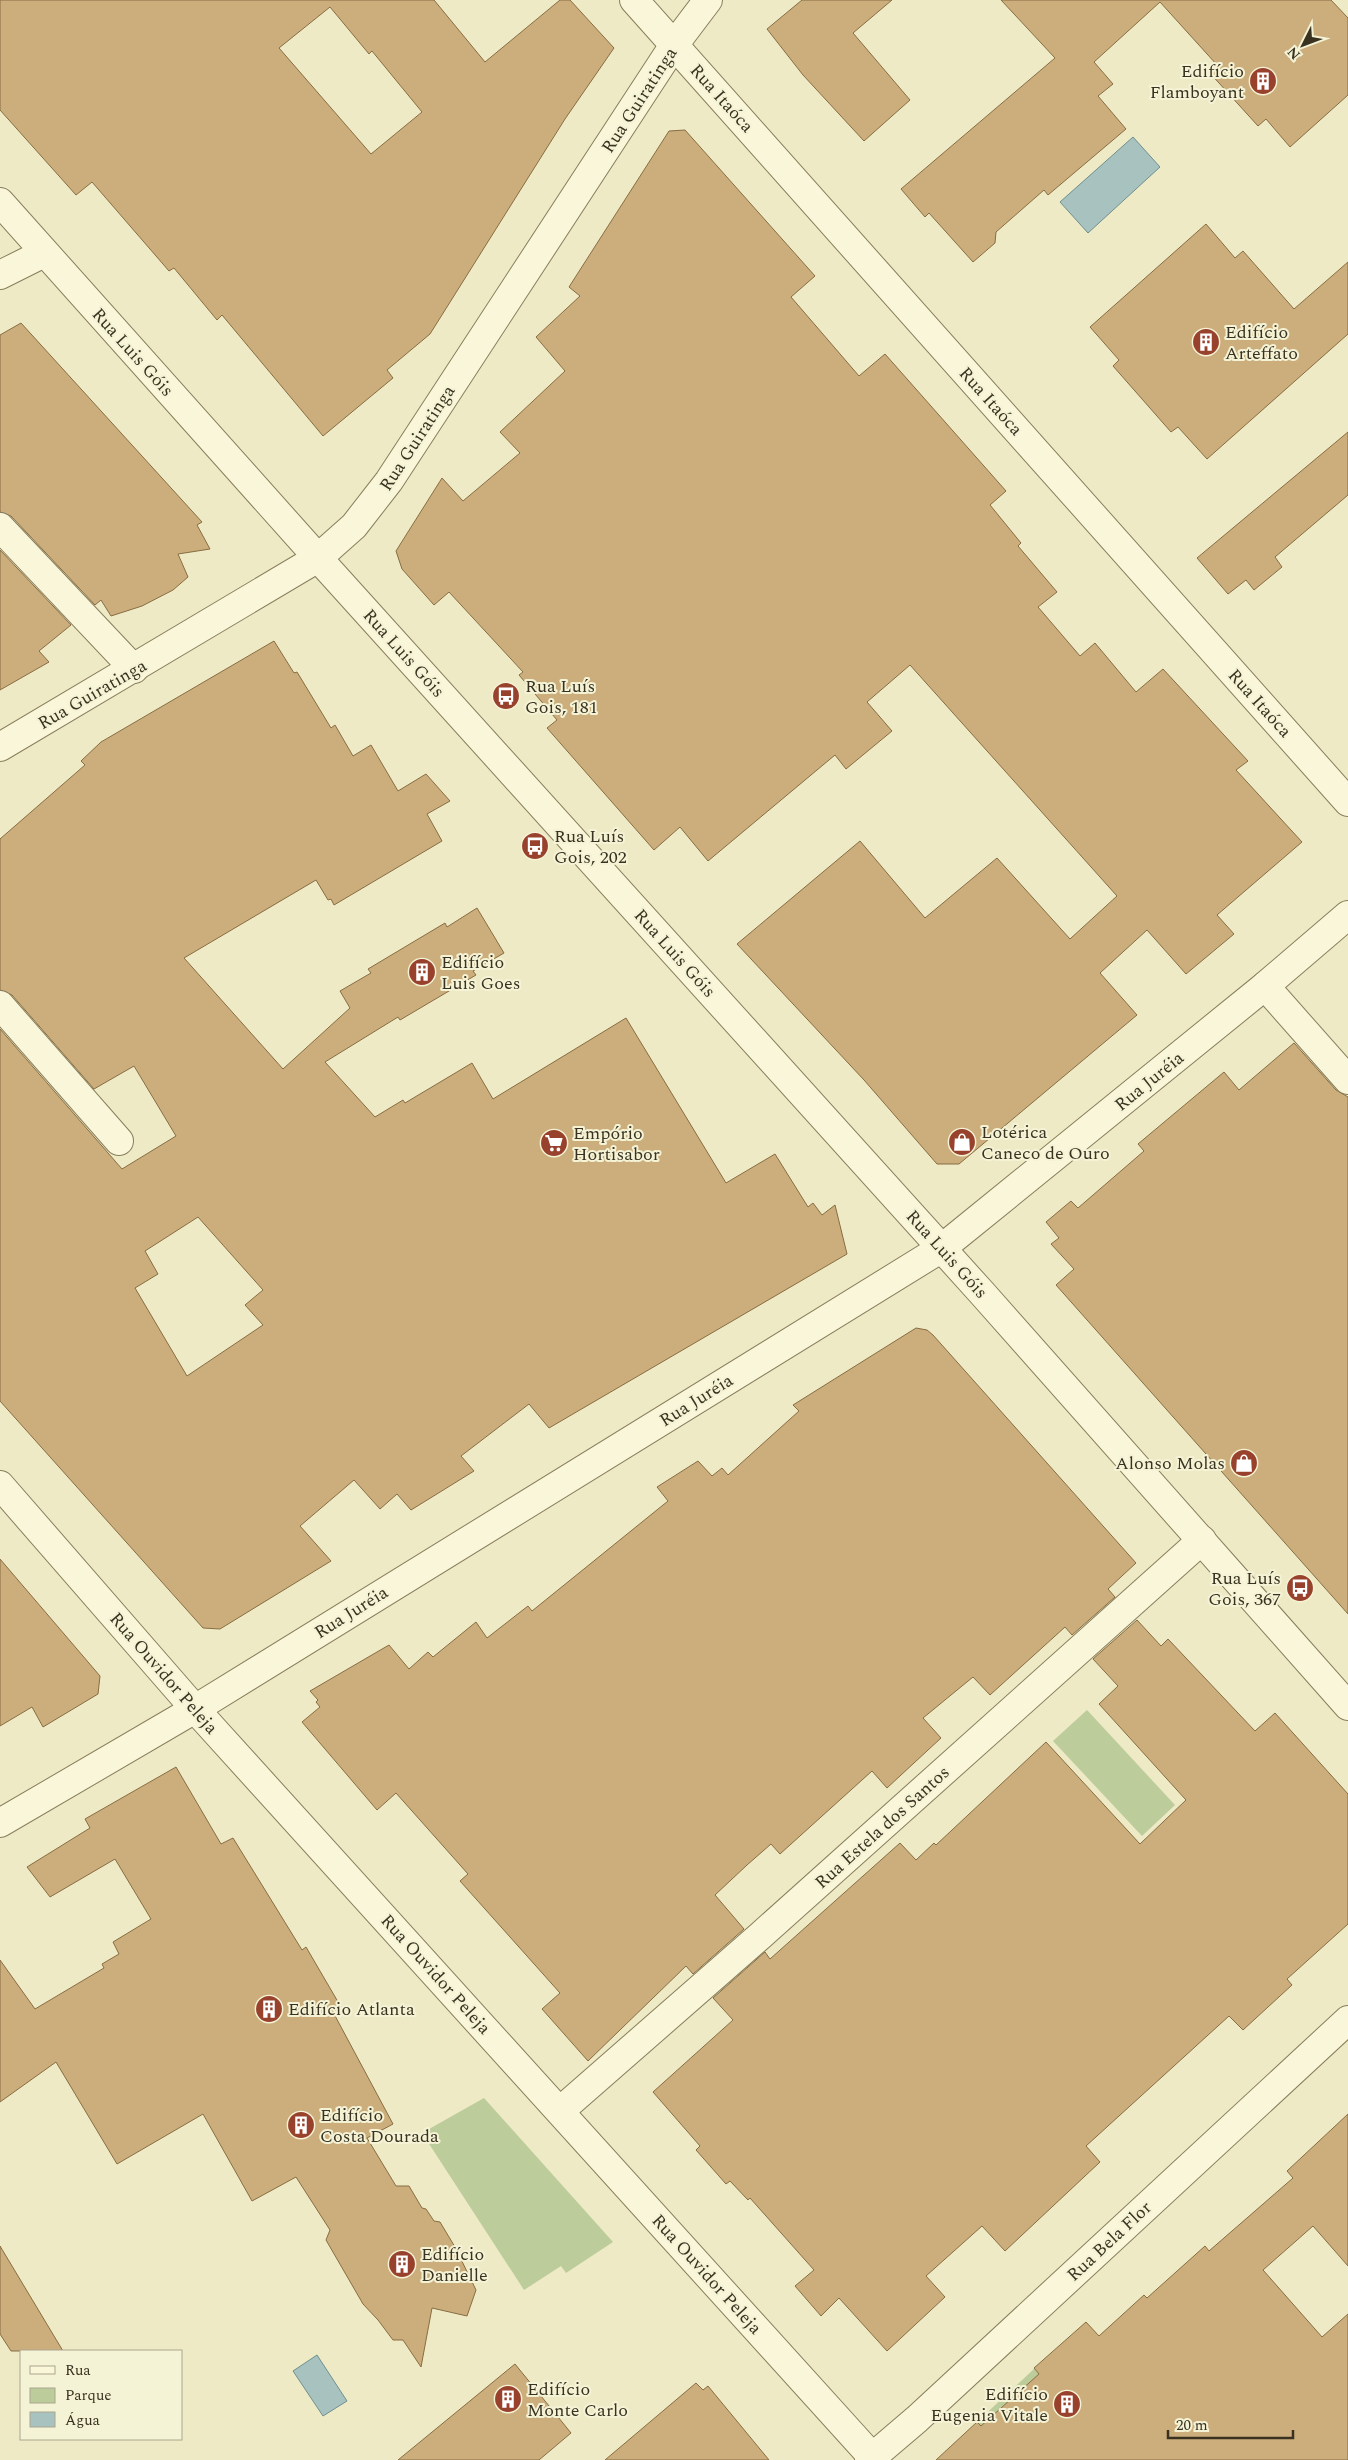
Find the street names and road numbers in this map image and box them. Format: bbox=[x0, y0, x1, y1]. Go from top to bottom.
street label: Rua Guiratinga bbox=[595, 42, 684, 159]
street label: Rua Itaóca bbox=[683, 58, 760, 139]
street label: Rua Luis Góis bbox=[85, 302, 180, 403]
street label: Rua Itaóca bbox=[952, 361, 1029, 442]
street label: Rua Guiratinga bbox=[373, 380, 462, 497]
street label: Rua Luis Góis bbox=[356, 603, 451, 704]
street label: Rua Guiratinga bbox=[33, 652, 152, 737]
street label: Rua Itaóca bbox=[1221, 663, 1298, 744]
street label: Rua Luis Góis bbox=[627, 903, 722, 1004]
street label: Rua Juréia bbox=[1109, 1045, 1190, 1118]
street label: Rua Luis Góis bbox=[899, 1204, 994, 1305]
street label: Rua Juréia bbox=[654, 1367, 739, 1434]
street label: Rua Juréia bbox=[309, 1579, 394, 1646]
street label: Rua Ouvidor Peleja bbox=[103, 1606, 224, 1740]
street label: Rua Estela dos Santos bbox=[809, 1759, 956, 1895]
street label: Rua Ouvidor Peleja bbox=[374, 1908, 497, 2041]
street label: Rua Bela Flor bbox=[1061, 2195, 1158, 2288]
street label: Rua Ouvidor Peleja bbox=[645, 2208, 768, 2341]

